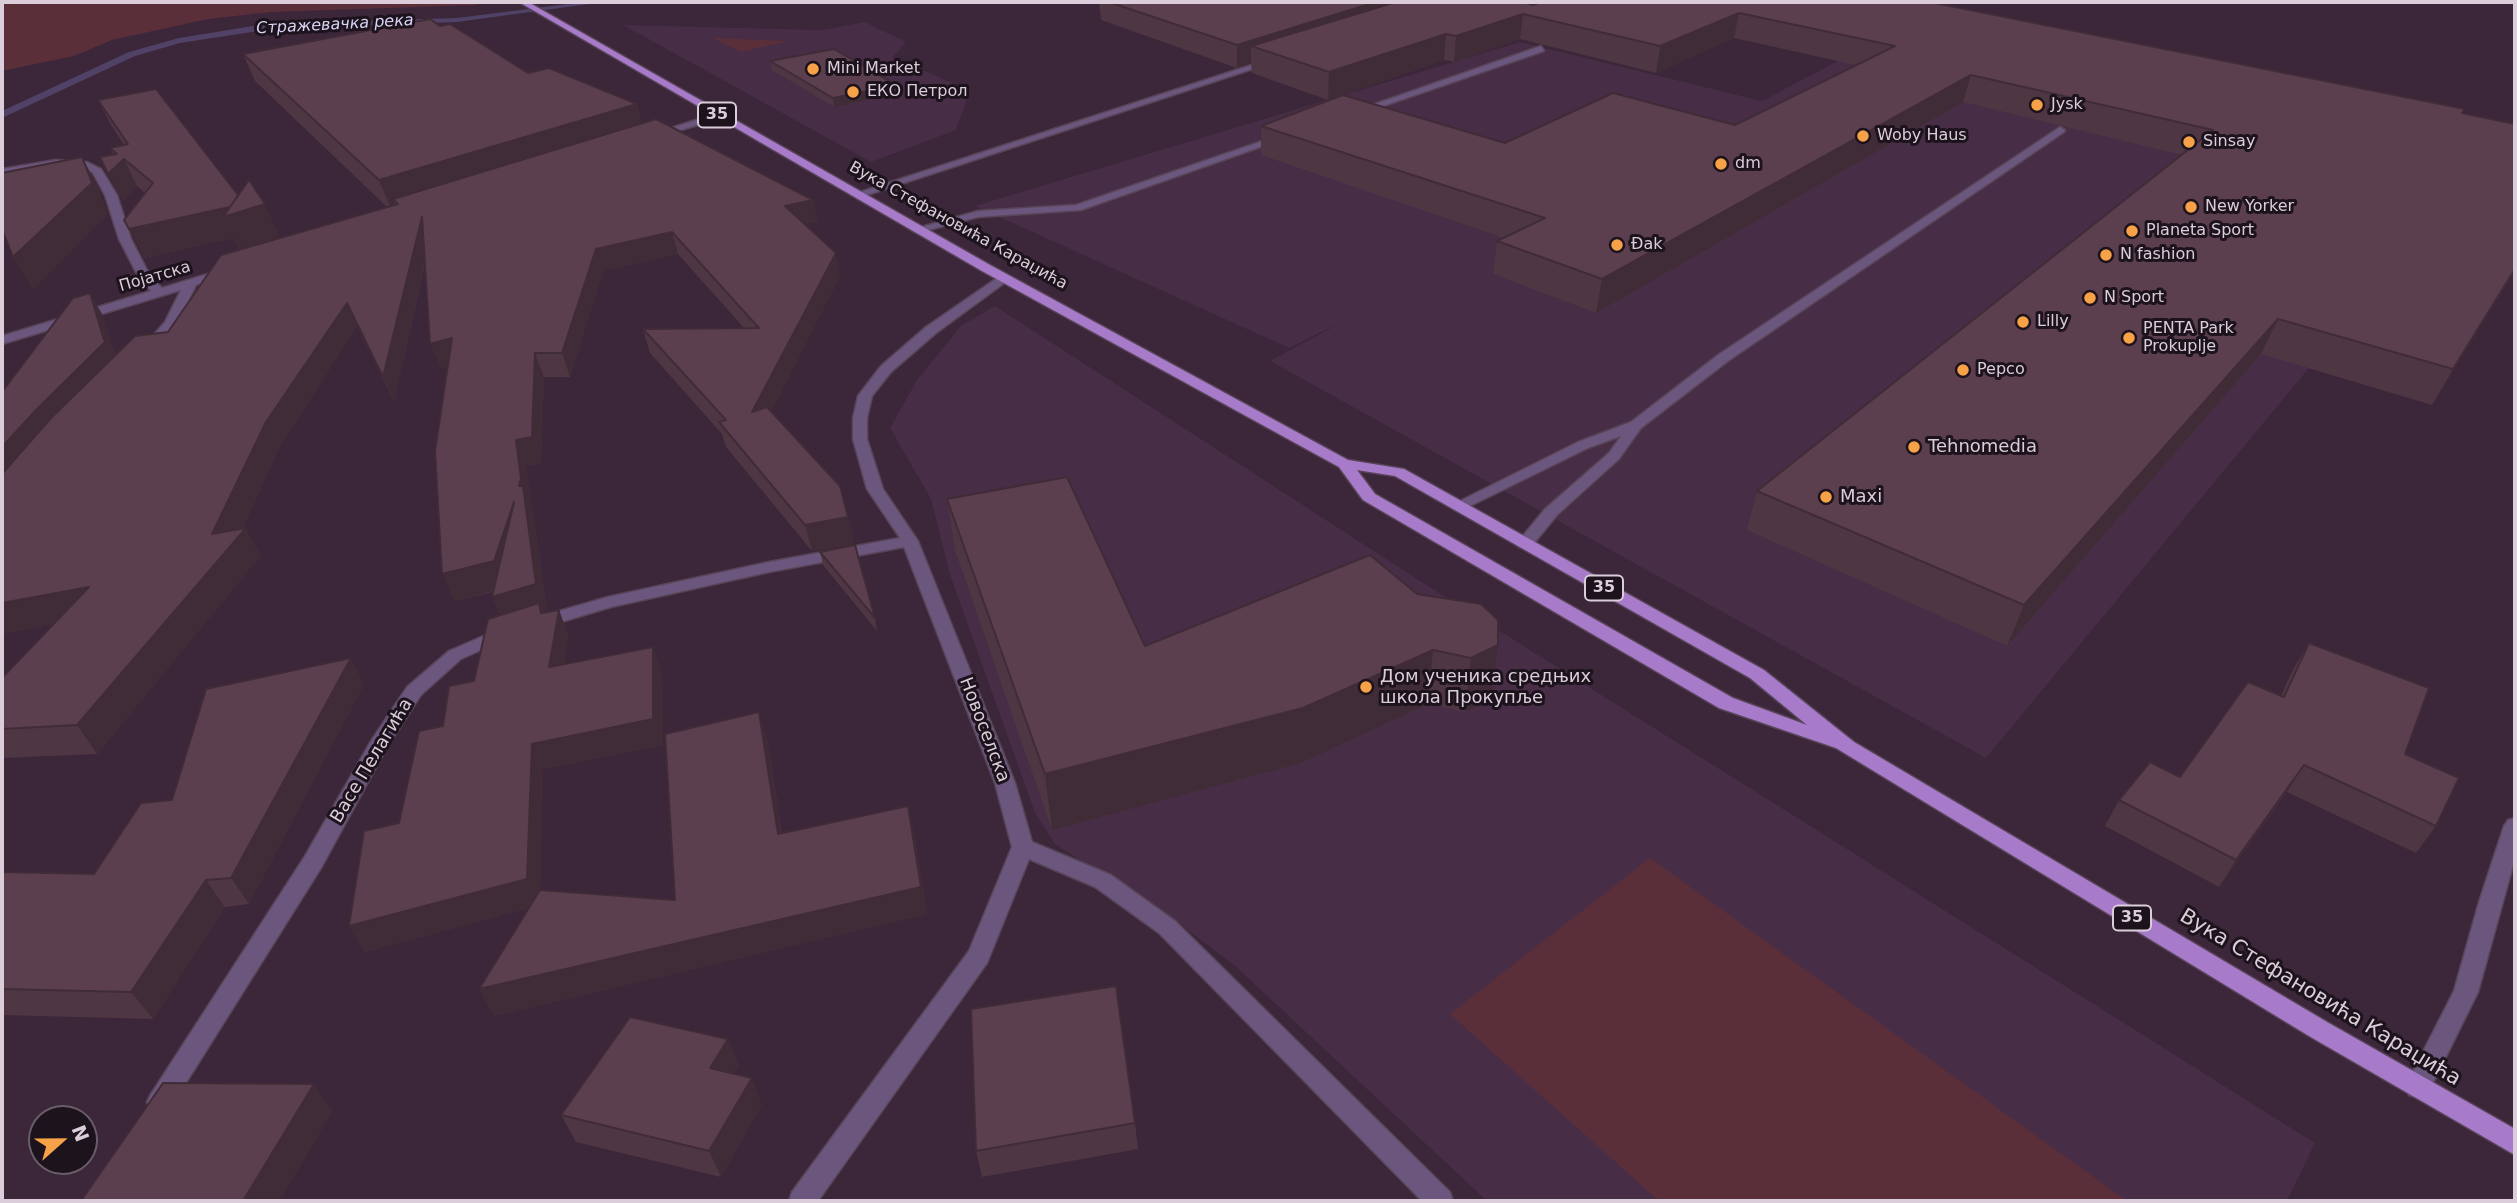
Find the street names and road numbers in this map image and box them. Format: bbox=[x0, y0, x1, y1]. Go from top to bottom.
road number: 35 bbox=[698, 102, 736, 127]
street label: Вука Стефановића Караџића bbox=[846, 158, 1070, 294]
street label: Појатска bbox=[117, 258, 193, 296]
road number: 35 bbox=[1585, 576, 1623, 600]
street label: Новоселска bbox=[954, 675, 1014, 785]
street label: Васе Пелагића bbox=[326, 695, 418, 827]
street label: Вука Стефановића Караџића bbox=[2175, 904, 2465, 1092]
road number: 35 bbox=[2113, 906, 2151, 930]

